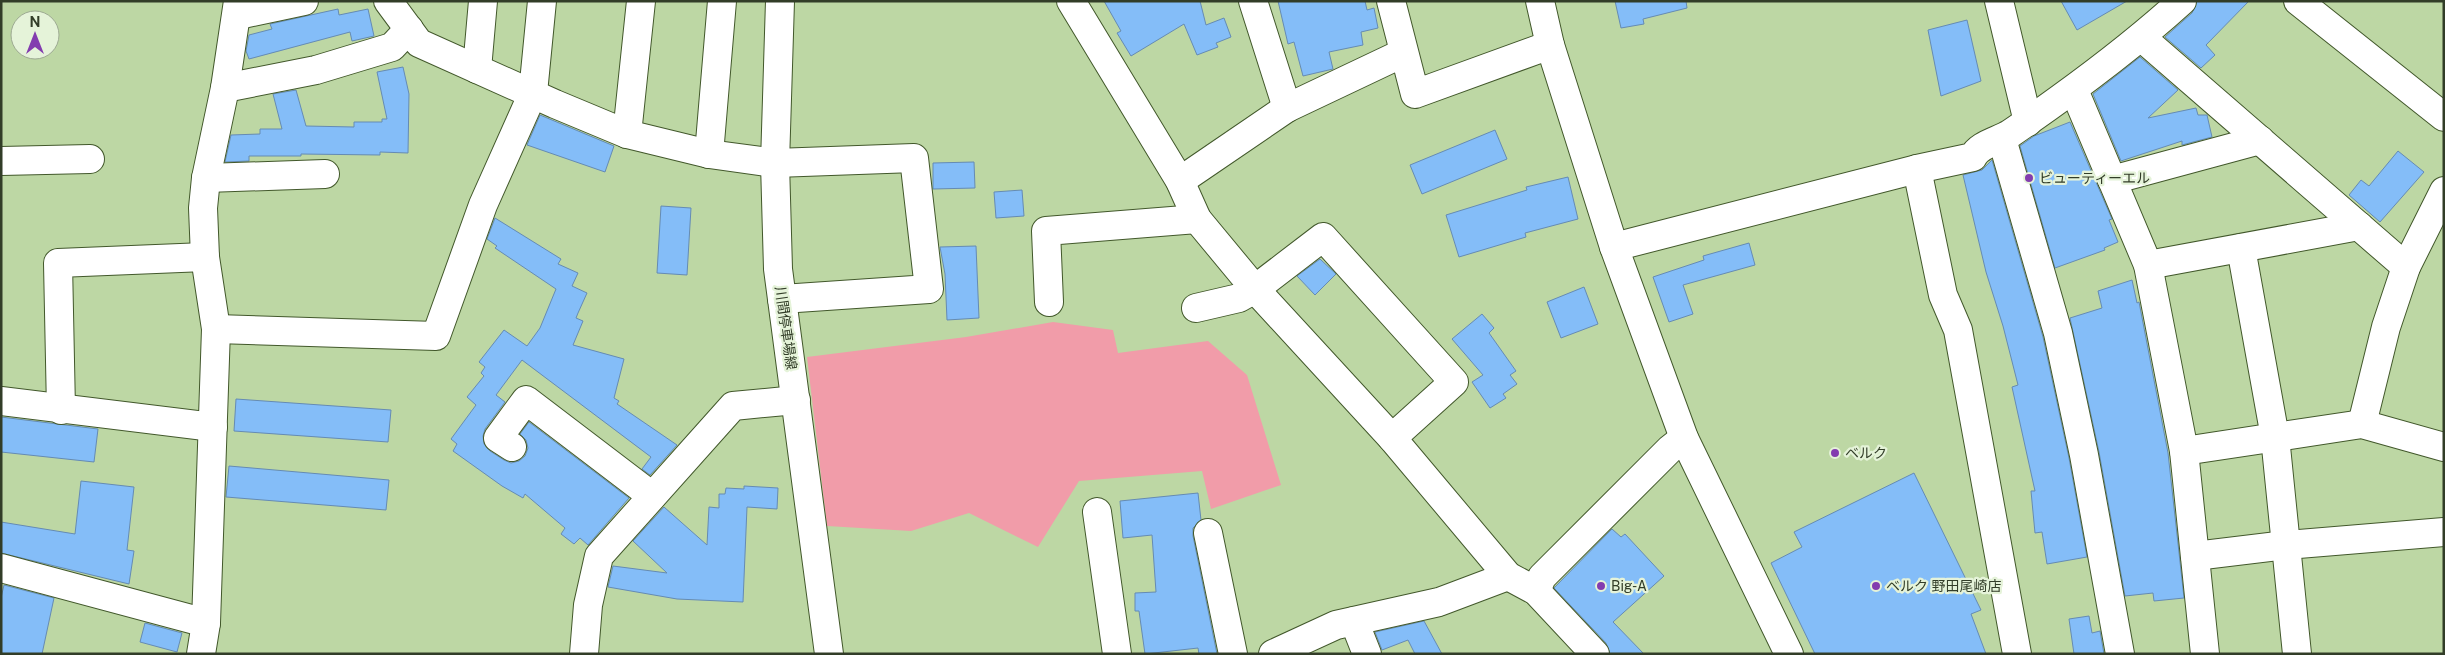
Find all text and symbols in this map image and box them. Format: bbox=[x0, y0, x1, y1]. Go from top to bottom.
north arrow bbox=[10, 10, 60, 60]
text: N bbox=[30, 14, 40, 30]
place label: ビューティーエル bbox=[2039, 170, 2150, 186]
marker: ビューティーエル bbox=[2023, 172, 2035, 184]
street label: 川間停車場線 bbox=[772, 285, 800, 371]
place label: ベルク bbox=[1845, 445, 1887, 461]
marker: ベルク bbox=[1829, 447, 1841, 459]
place label: Big-A bbox=[1611, 578, 1647, 594]
place label: ベルク 野田尾崎店 bbox=[1886, 578, 2001, 594]
marker: Big-A bbox=[1595, 580, 1607, 592]
marker: ベルク 野田尾崎店 bbox=[1870, 580, 1882, 592]

